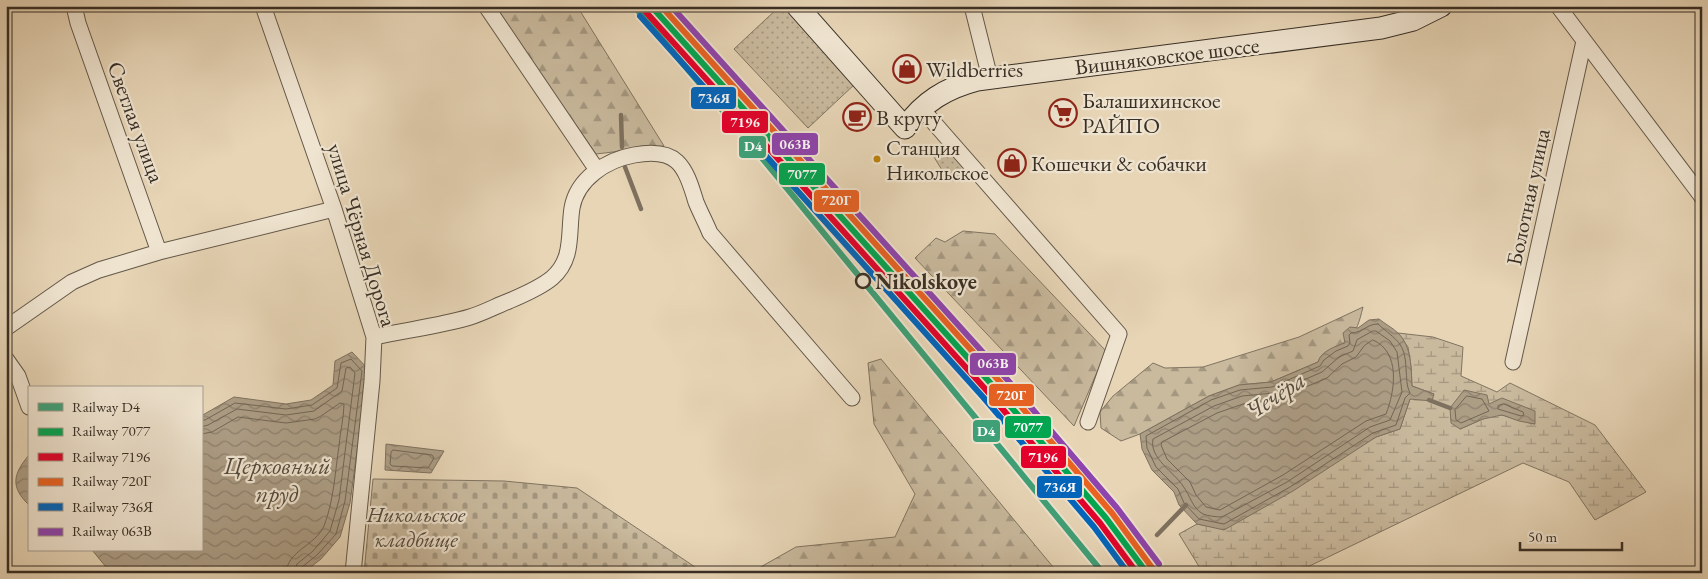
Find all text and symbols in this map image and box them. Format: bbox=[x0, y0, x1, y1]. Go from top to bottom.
street label: Вишняковское шоссе bbox=[1073, 30, 1261, 82]
shop icon: Wildberries bbox=[892, 54, 922, 84]
place label: Wildberries bbox=[926, 55, 1023, 84]
street label: Светлая улица bbox=[101, 57, 171, 187]
line badge: 736Я bbox=[690, 86, 737, 110]
place label: Балашихинское РАЙПО bbox=[1082, 86, 1221, 140]
text: 736Я bbox=[698, 89, 730, 107]
supermarket icon: Балашихинское РАЙПО bbox=[1048, 98, 1078, 128]
cafe icon: В кругу bbox=[842, 102, 872, 132]
place label: В кругу bbox=[876, 103, 942, 132]
line badge: 7196 bbox=[721, 110, 769, 134]
text: 7196 bbox=[730, 113, 760, 131]
street label: Болотная улица bbox=[1499, 125, 1557, 268]
line badge: 063В bbox=[771, 132, 819, 156]
place label: Станция Никольское bbox=[886, 134, 989, 186]
line badge: D4 bbox=[738, 135, 767, 159]
text: 063В bbox=[780, 135, 811, 153]
text: D4 bbox=[744, 137, 763, 155]
street label: улица Чёрная Дорога bbox=[320, 140, 404, 331]
shop icon: Кошечки & собачки bbox=[997, 148, 1027, 178]
place label: Кошечки & собачки bbox=[1031, 149, 1207, 178]
marker: Станция Никольское bbox=[872, 154, 882, 164]
line badge: 7077 bbox=[778, 162, 826, 186]
text: 7077 bbox=[787, 165, 817, 183]
line badge: 720Г bbox=[813, 189, 860, 213]
text: 720Г bbox=[821, 191, 851, 209]
place label: Nikolskoye bbox=[875, 267, 977, 296]
marker: Nikolskoye bbox=[855, 273, 871, 289]
line badge: 063В bbox=[969, 352, 1017, 376]
text: 063В bbox=[978, 354, 1009, 372]
water label: Чечёра bbox=[1239, 364, 1311, 426]
line badge: 720Г bbox=[988, 383, 1035, 407]
legend bbox=[28, 386, 202, 552]
text: 720Г bbox=[996, 386, 1026, 404]
text: Railway D4 bbox=[72, 397, 141, 416]
line badge: 7077 bbox=[1004, 415, 1052, 439]
text: 7077 bbox=[1013, 418, 1043, 436]
line badge: D4 bbox=[972, 419, 1001, 443]
text: Railway 7077 bbox=[72, 421, 151, 440]
text: D4 bbox=[977, 422, 996, 440]
line badge: 7196 bbox=[1020, 445, 1067, 469]
text: Railway 7196 bbox=[72, 447, 150, 466]
text: 7196 bbox=[1028, 448, 1058, 466]
water label: Церковный пруд bbox=[223, 450, 330, 509]
text: Railway 720Г bbox=[72, 471, 151, 490]
line badge: 736Я bbox=[1036, 475, 1083, 499]
text: 736Я bbox=[1044, 478, 1076, 496]
text: Railway 736Я bbox=[72, 497, 153, 516]
park label: Никольское кладбище bbox=[366, 500, 466, 554]
scale bar bbox=[1520, 519, 1623, 551]
text: Railway 063В bbox=[72, 521, 152, 540]
text: 50 m bbox=[1528, 527, 1557, 546]

